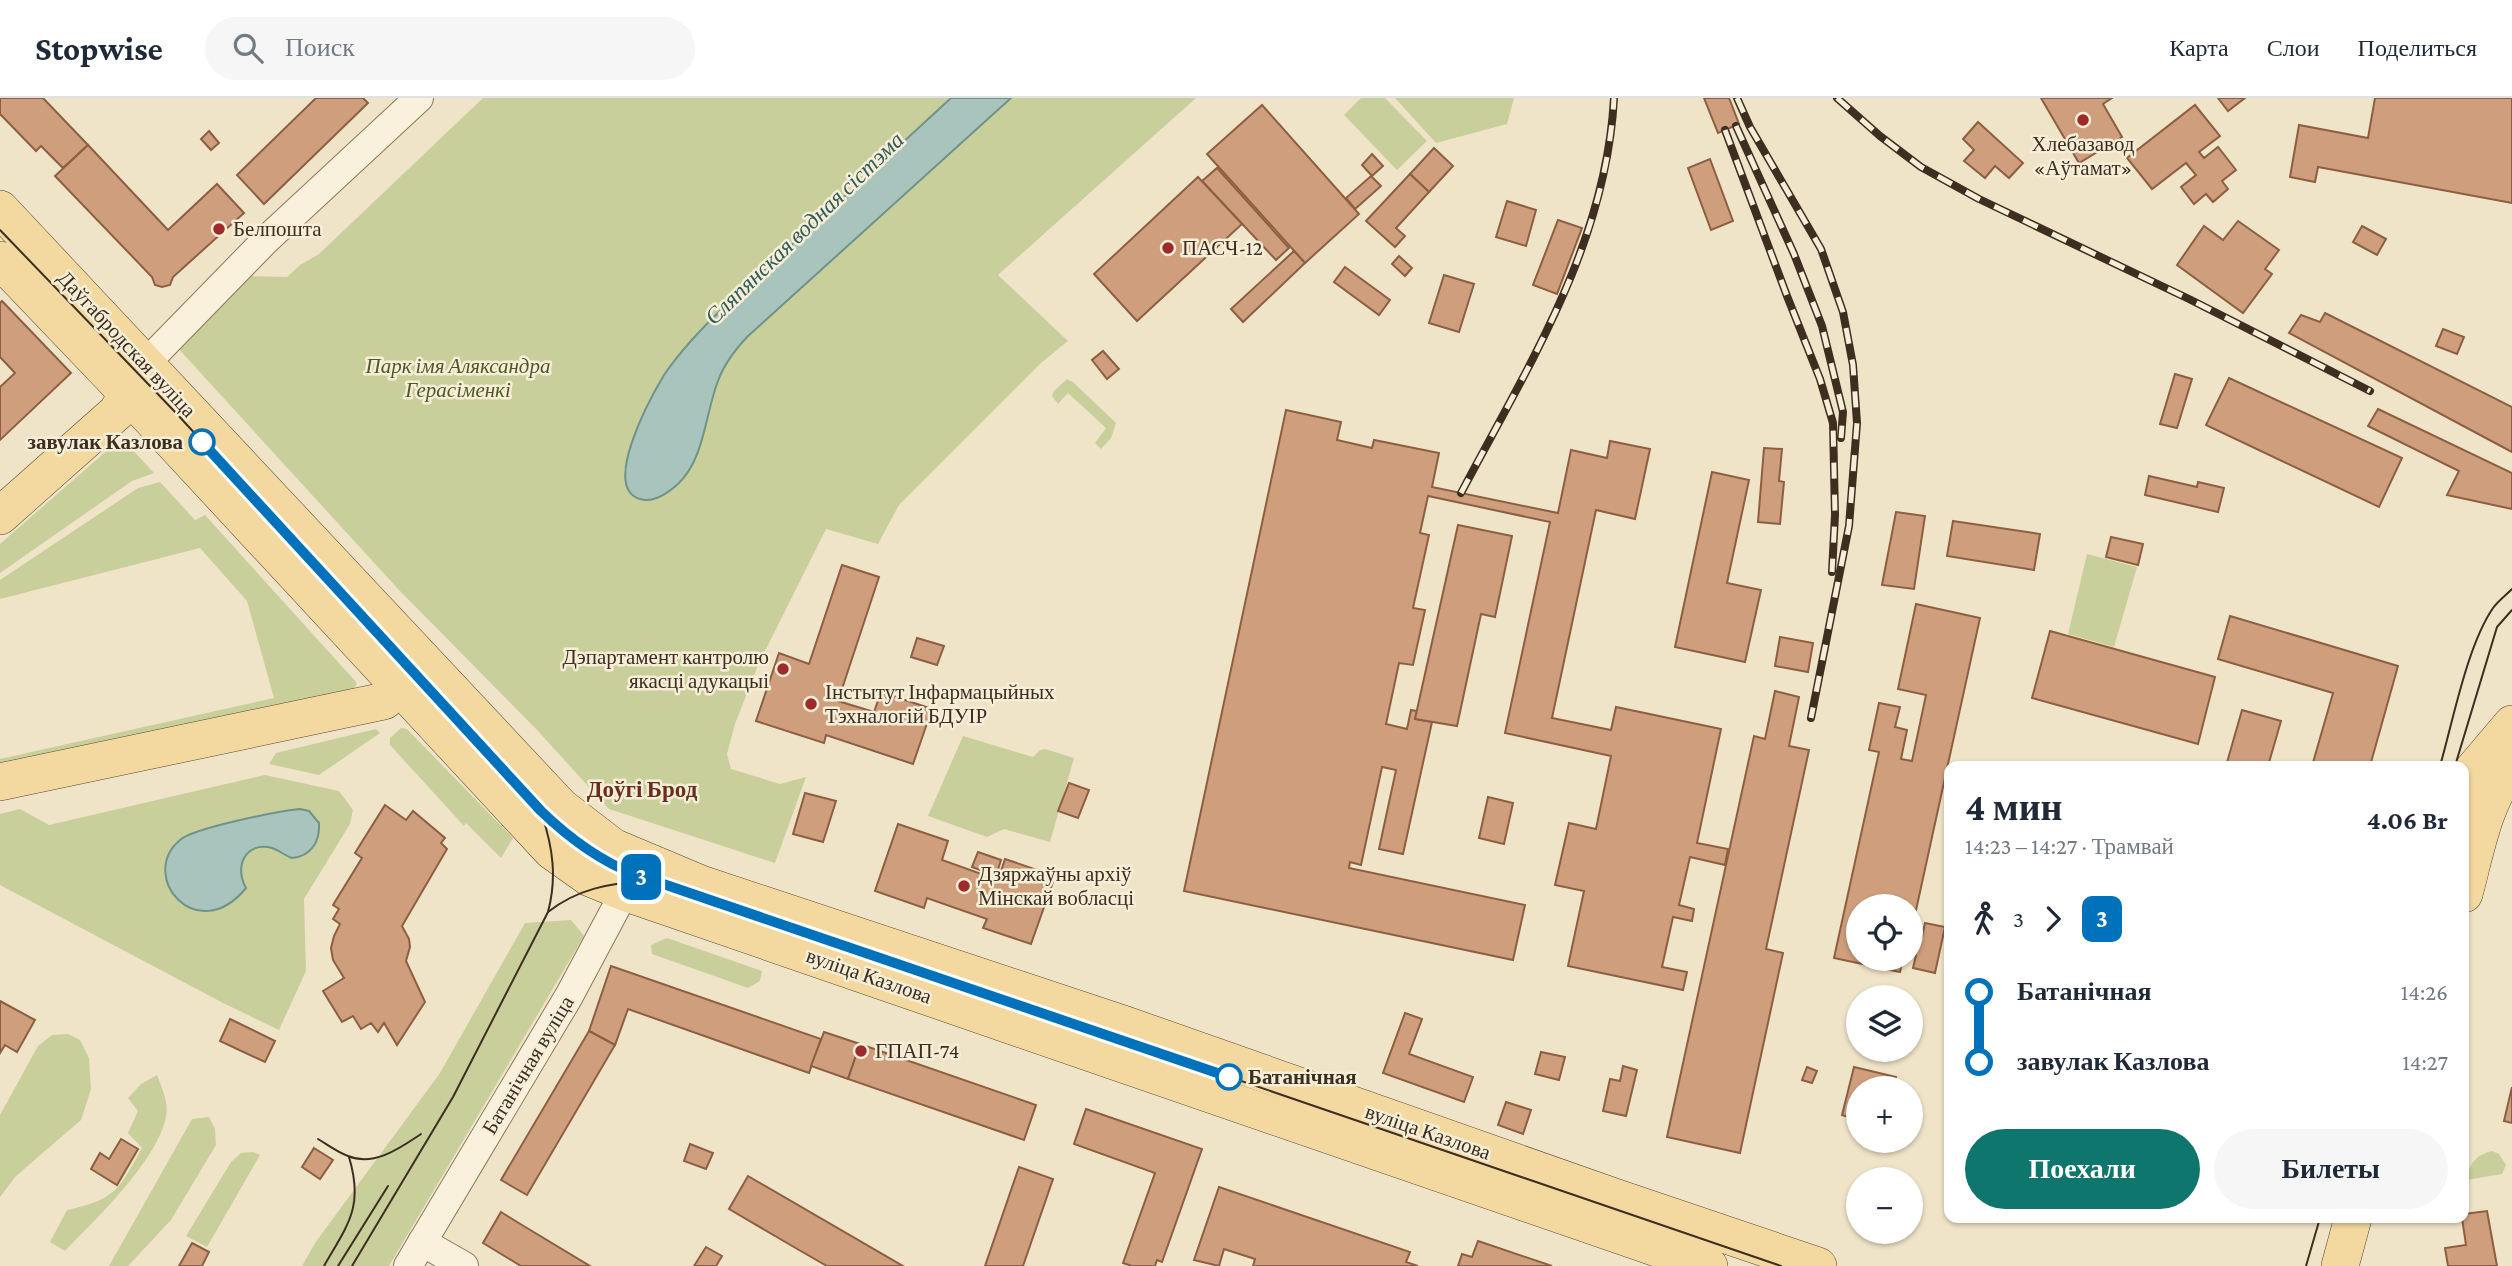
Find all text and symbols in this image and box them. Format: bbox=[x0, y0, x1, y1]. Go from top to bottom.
search box bbox=[205, 17, 695, 80]
icon: search bbox=[229, 29, 267, 67]
text: Stopwise bbox=[35, 30, 163, 67]
text: Поиск bbox=[285, 33, 355, 62]
text: Карта bbox=[2169, 34, 2229, 61]
text: Слои bbox=[2267, 34, 2320, 61]
text: Поделиться bbox=[2358, 34, 2477, 61]
marker: Хлебазавод «Аўтамат» bbox=[2075, 112, 2091, 128]
water label: Сляпянская водная сістэма bbox=[699, 126, 909, 330]
place label: Хлебазавод «Аўтамат» bbox=[2032, 132, 2135, 180]
place label: Белпошта bbox=[233, 217, 322, 241]
marker: Белпошта bbox=[211, 221, 227, 237]
place label: ПАСЧ-12 bbox=[1182, 236, 1263, 260]
marker: ПАСЧ-12 bbox=[1160, 240, 1176, 256]
street label: Даўгабродская вуліца bbox=[53, 266, 202, 423]
park label: Парк імя Аляксандра Герасіменкі bbox=[365, 354, 550, 402]
marker: завулак Казлова bbox=[189, 429, 215, 455]
place label: завулак Казлова bbox=[28, 430, 183, 454]
place label: Дэпартамент кантролю якасці адукацыі bbox=[562, 645, 769, 693]
marker: Дэпартамент кантролю якасці адукацыі bbox=[775, 661, 791, 677]
place label: Інстытут Інфармацыйных Тэхналогій БДУІР bbox=[825, 680, 1055, 728]
marker: Інстытут Інфармацыйных Тэхналогій БДУІР bbox=[803, 696, 819, 712]
district label: Доўгі Брод bbox=[587, 776, 698, 802]
text: 4 мин bbox=[1965, 786, 2062, 828]
text: 4.06 Br bbox=[2367, 806, 2448, 835]
text: 14:23 – 14:27 · Трамвай bbox=[1965, 833, 2174, 859]
line badge: 3 bbox=[618, 854, 664, 900]
place label: Дзяржаўны архіў Мінскай вобласці bbox=[978, 862, 1134, 910]
text: 3 bbox=[635, 863, 647, 890]
marker: Дзяржаўны архіў Мінскай вобласці bbox=[956, 878, 972, 894]
map controls bbox=[1846, 894, 1923, 1244]
button: locate bbox=[1846, 894, 1923, 971]
icon: walk bbox=[1965, 900, 2003, 938]
icon: forward bbox=[2034, 900, 2072, 938]
text: 3 bbox=[2096, 905, 2108, 932]
text: 3 bbox=[2013, 906, 2024, 932]
street label: вуліца Казлова bbox=[803, 943, 935, 1009]
text: Батанічная bbox=[2017, 977, 2152, 1006]
text: 14:26 bbox=[2401, 979, 2448, 1005]
button: layers bbox=[1846, 985, 1923, 1062]
street label: Батанічная вуліца bbox=[477, 991, 579, 1138]
place label: ГПАП-74 bbox=[875, 1039, 959, 1063]
marker: ГПАП-74 bbox=[853, 1043, 869, 1059]
text: завулак Казлова bbox=[2017, 1047, 2209, 1076]
text: 14:27 bbox=[2402, 1049, 2448, 1075]
marker: Батанічная bbox=[1216, 1064, 1242, 1090]
place label: Батанічная bbox=[1248, 1065, 1357, 1089]
button: + bbox=[1846, 1076, 1923, 1153]
street label: вуліца Казлова bbox=[1362, 1099, 1494, 1165]
button: Поехали bbox=[1965, 1129, 2200, 1209]
button: Билеты bbox=[2214, 1129, 2448, 1209]
button: − bbox=[1846, 1167, 1923, 1244]

